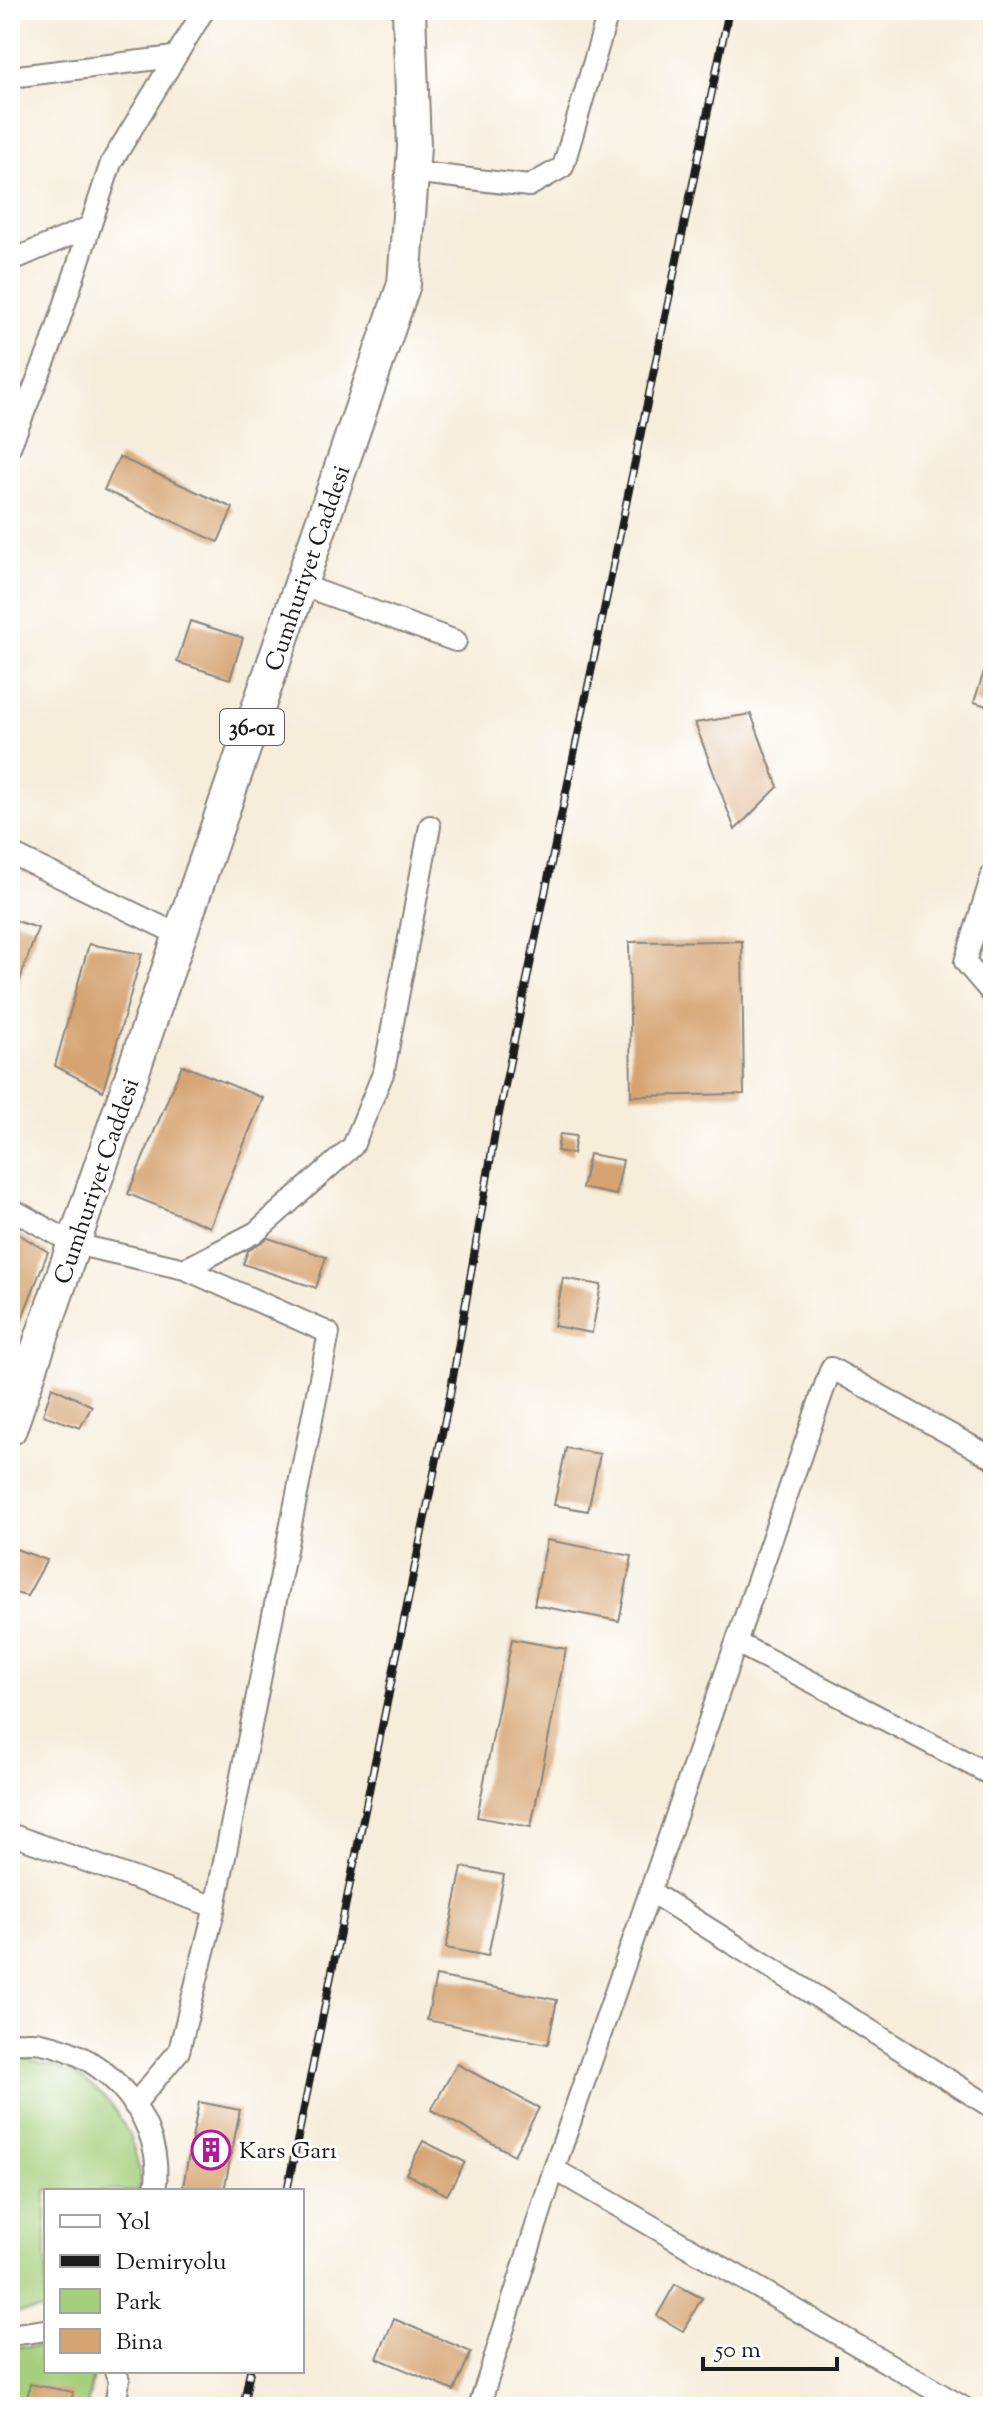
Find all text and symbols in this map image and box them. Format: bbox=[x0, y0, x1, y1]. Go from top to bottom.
street label: Cumhuriyet Caddesi bbox=[258, 461, 360, 676]
road number: 36-01 bbox=[220, 709, 284, 745]
street label: Cumhuriyet Caddesi bbox=[47, 1074, 149, 1289]
building icon: Kars Garı bbox=[190, 2129, 232, 2171]
place label: Kars Garı bbox=[239, 2135, 337, 2169]
legend bbox=[44, 2189, 304, 2373]
text: Yol bbox=[116, 2206, 151, 2240]
text: Demiryolu bbox=[116, 2246, 227, 2280]
text: Park bbox=[116, 2286, 162, 2320]
scale bar bbox=[703, 2321, 837, 2371]
text: Bina bbox=[116, 2326, 163, 2360]
text: 50 m bbox=[713, 2334, 761, 2368]

